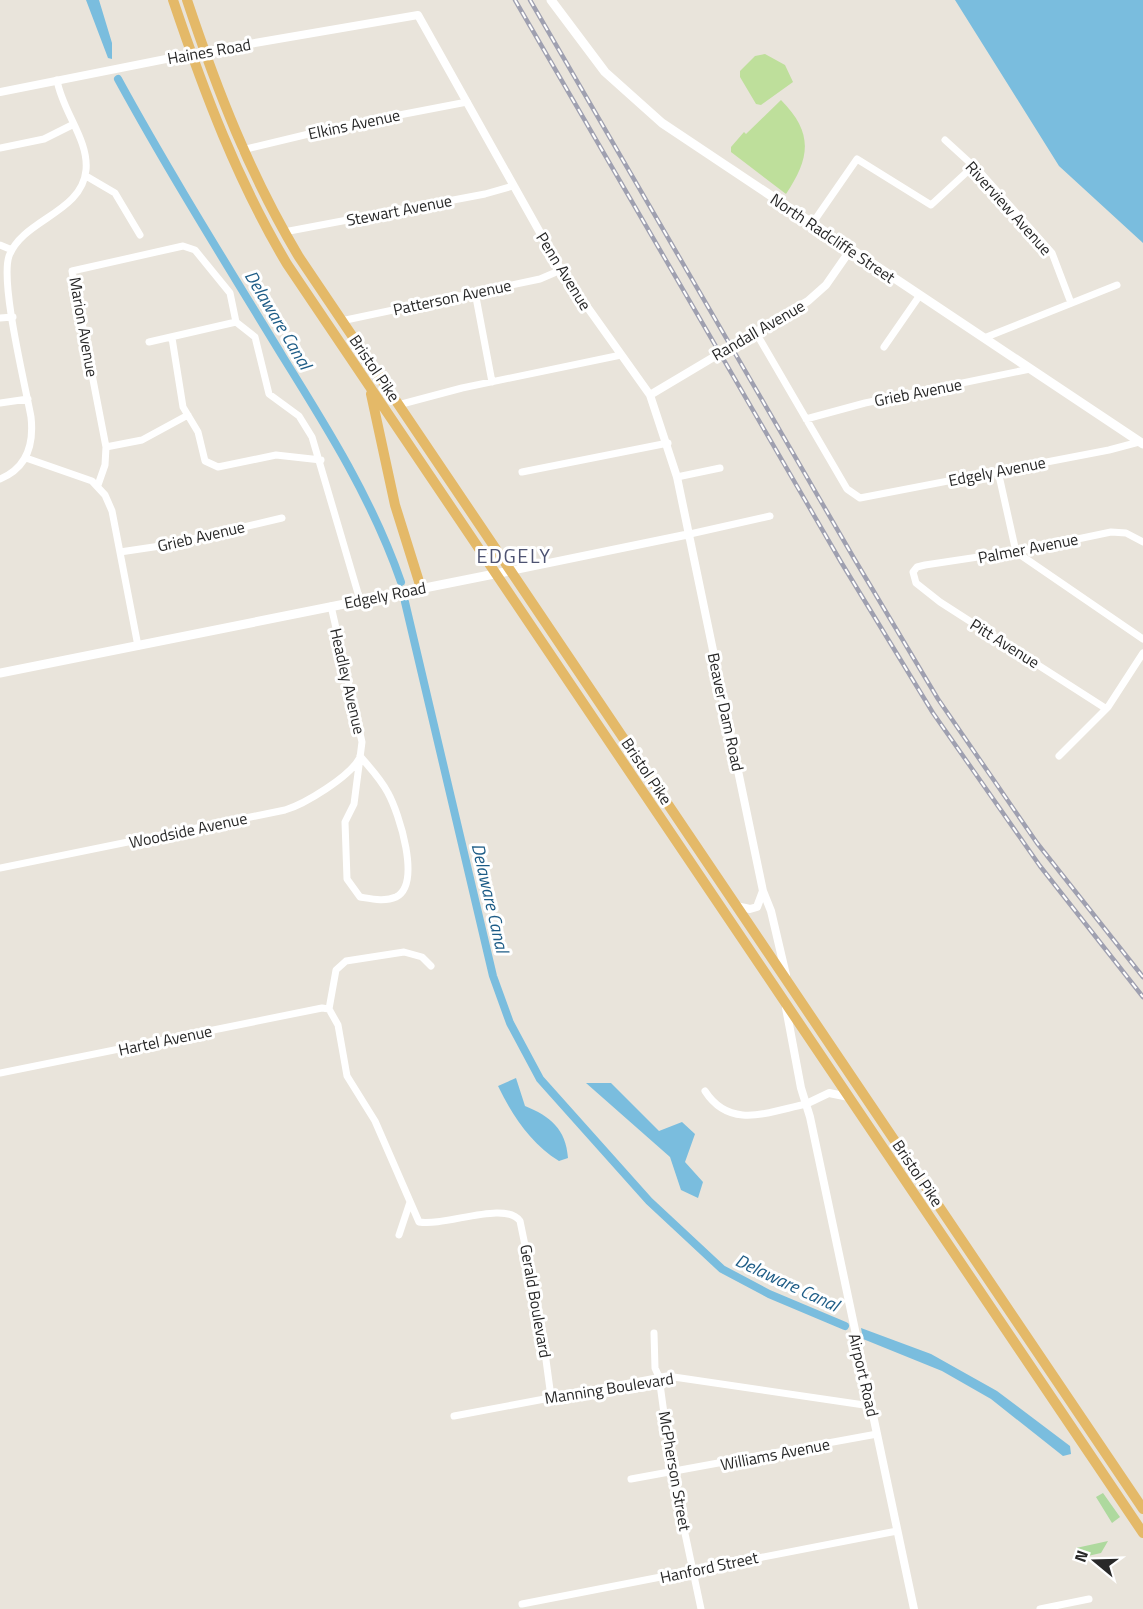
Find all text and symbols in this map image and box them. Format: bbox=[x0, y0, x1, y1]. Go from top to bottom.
street label: Haines Road bbox=[165, 32, 253, 70]
street label: Elkins Avenue bbox=[306, 103, 402, 145]
street label: Riverview Avenue bbox=[960, 156, 1058, 260]
street label: North Radcliffe Street bbox=[766, 187, 901, 289]
street label: Stewart Avenue bbox=[344, 188, 454, 232]
street label: Penn Avenue bbox=[530, 227, 598, 315]
water label: Delaware Canal bbox=[238, 265, 320, 376]
street label: Patterson Avenue bbox=[391, 273, 513, 321]
street label: Marion Avenue bbox=[63, 275, 105, 379]
street label: Randall Avenue bbox=[707, 294, 809, 366]
street label: Bristol Pike bbox=[344, 330, 406, 406]
street label: Grieb Avenue bbox=[872, 372, 964, 412]
street label: Edgely Avenue bbox=[946, 450, 1048, 492]
street label: Grieb Avenue bbox=[155, 514, 247, 558]
street label: Palmer Avenue bbox=[976, 527, 1080, 569]
district label: EDGELY bbox=[477, 540, 551, 571]
street label: Edgely Road bbox=[342, 575, 428, 615]
street label: Pitt Avenue bbox=[966, 612, 1044, 674]
street label: Headley Avenue bbox=[324, 626, 372, 736]
street label: Beaver Dam Road bbox=[702, 651, 750, 773]
street label: Bristol Pike bbox=[616, 733, 678, 809]
street label: Woodside Avenue bbox=[127, 806, 249, 854]
water label: Delaware Canal bbox=[465, 840, 517, 957]
street label: Hartel Avenue bbox=[116, 1018, 214, 1062]
street label: Bristol Pike bbox=[887, 1135, 949, 1211]
street label: Gerald Boulevard bbox=[514, 1242, 558, 1360]
water label: Delaware Canal bbox=[731, 1247, 845, 1319]
street label: Airport Road bbox=[843, 1331, 885, 1419]
street label: Manning Boulevard bbox=[543, 1366, 675, 1410]
street label: McPherson Street bbox=[653, 1409, 697, 1533]
street label: Williams Avenue bbox=[718, 1432, 832, 1476]
north arrow bbox=[1065, 1531, 1125, 1591]
street label: Hanford Street bbox=[658, 1545, 761, 1589]
text: N bbox=[1068, 1547, 1094, 1565]

